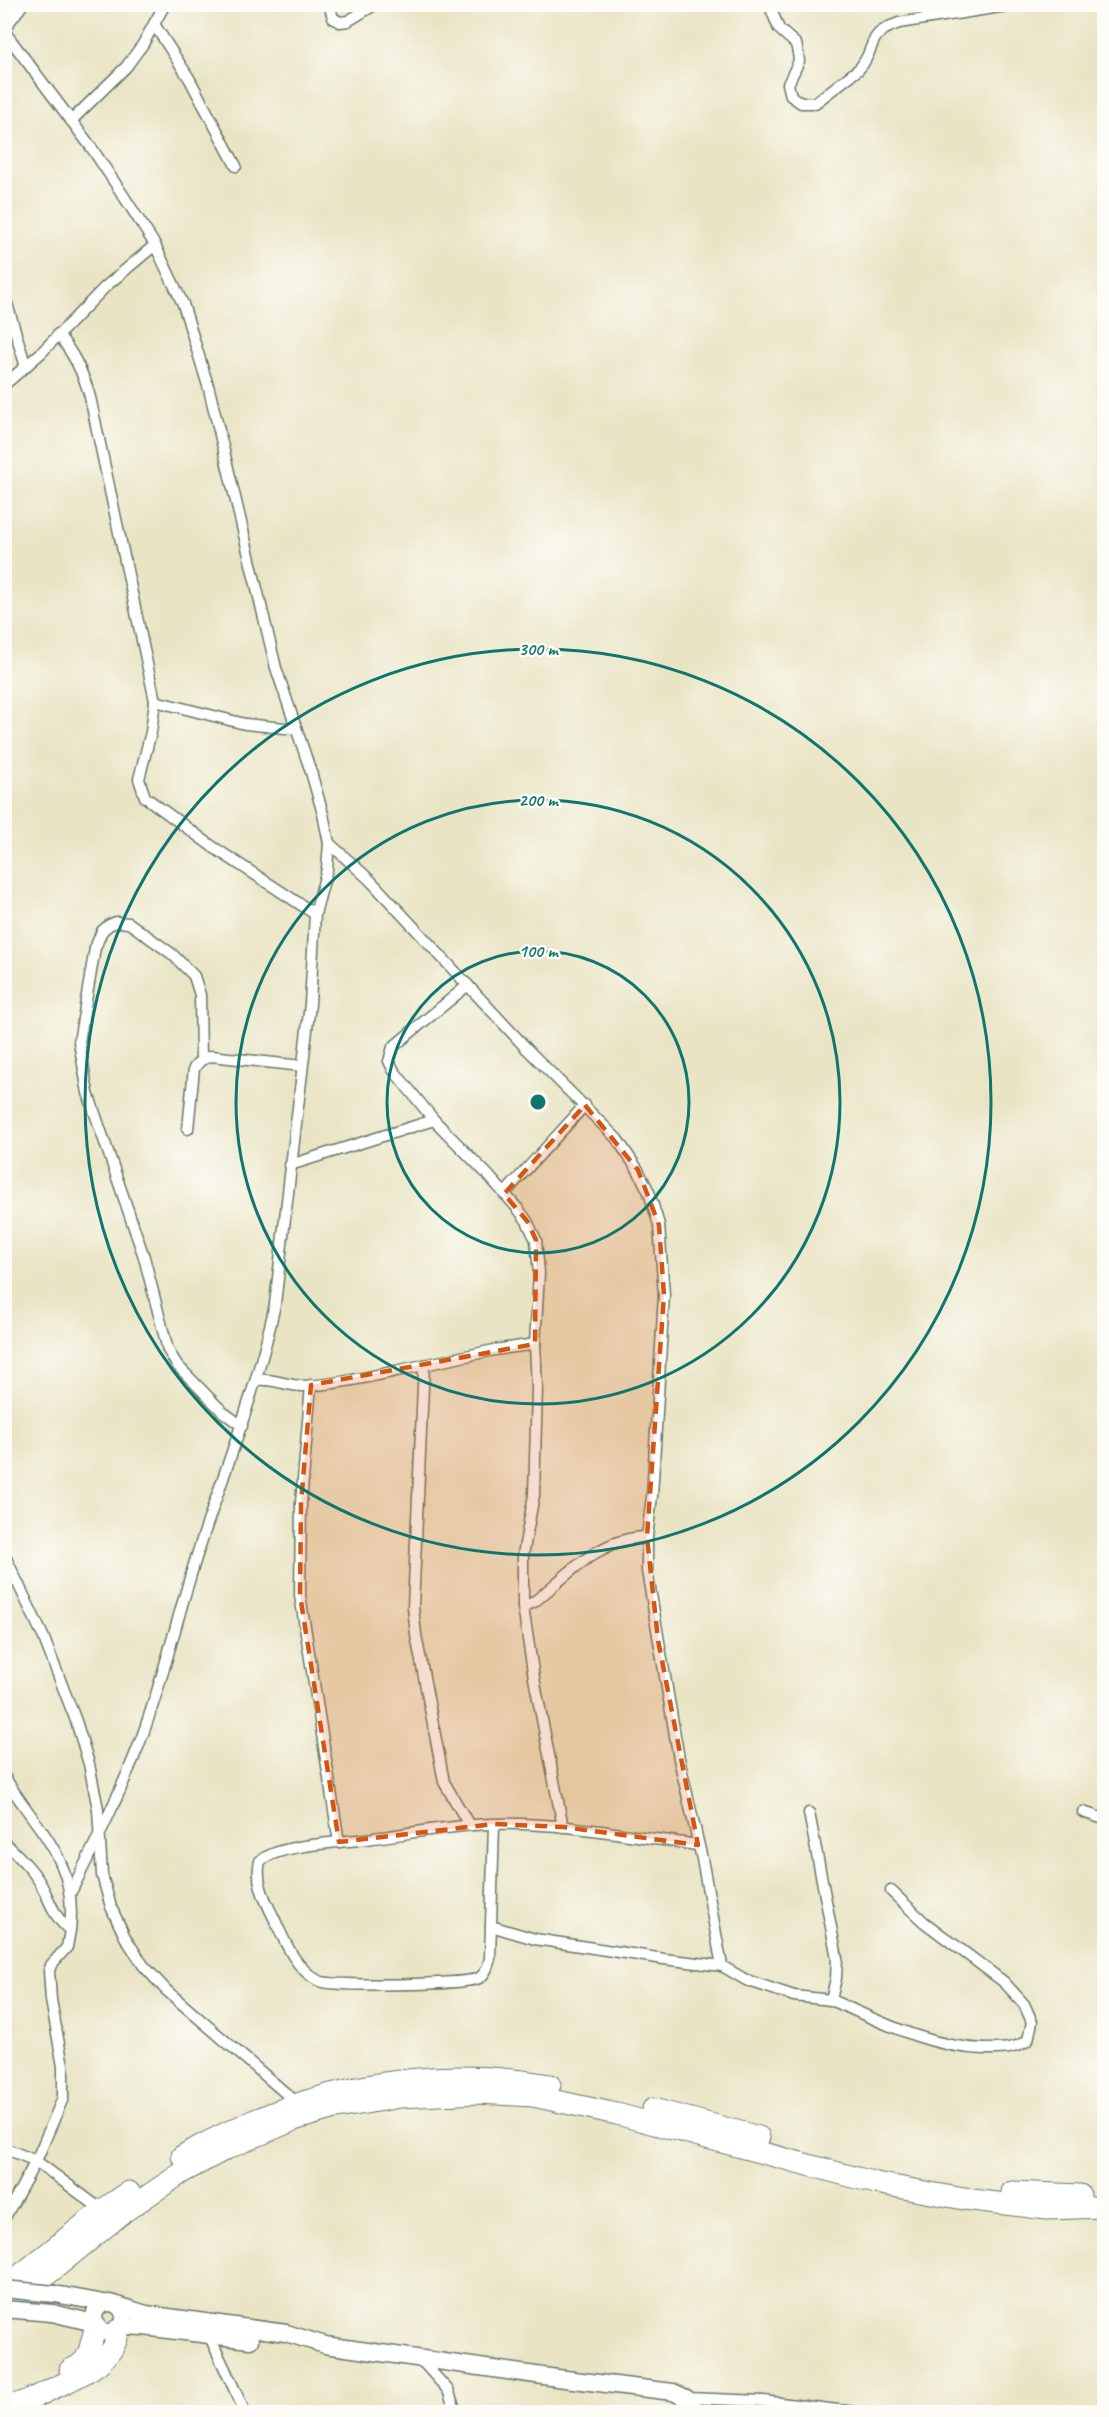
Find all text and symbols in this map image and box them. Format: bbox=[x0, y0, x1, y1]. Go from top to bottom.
text: 300 m bbox=[519, 638, 559, 660]
text: 200 m bbox=[519, 789, 559, 811]
text: 100 m bbox=[519, 940, 559, 962]
centre of rings bbox=[528, 1092, 548, 1112]

